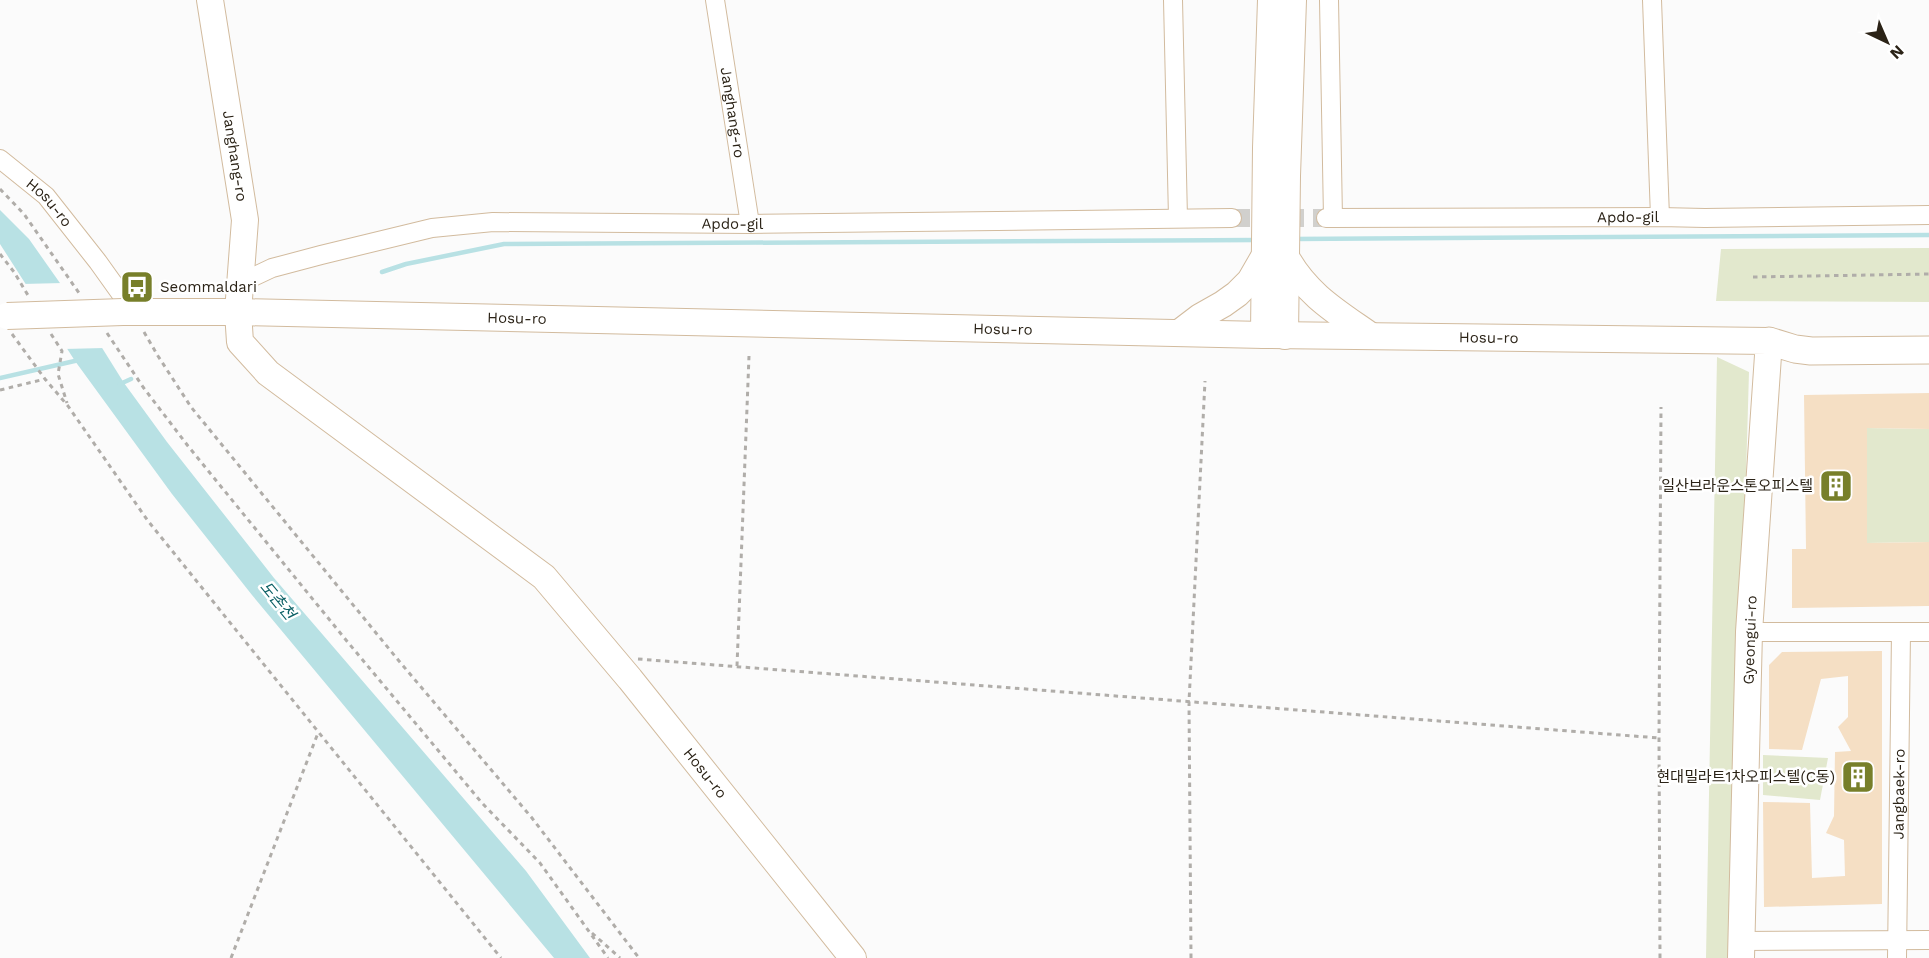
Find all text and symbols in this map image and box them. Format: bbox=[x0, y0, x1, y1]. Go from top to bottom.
north arrow bbox=[1857, 12, 1917, 72]
text: N bbox=[1886, 41, 1908, 63]
street label: Janghang-ro bbox=[717, 66, 749, 159]
street label: Janghang-ro bbox=[219, 109, 251, 203]
street label: Hosu-ro bbox=[23, 175, 76, 230]
street label: Apdo-gil bbox=[1597, 208, 1659, 226]
street label: Apdo-gil bbox=[701, 215, 764, 233]
bus stop icon: Seommaldari bbox=[119, 269, 155, 305]
place label: Seommaldari bbox=[160, 278, 257, 296]
street label: Hosu-ro bbox=[487, 309, 547, 328]
street label: Hosu-ro bbox=[973, 319, 1033, 339]
street label: Hosu-ro bbox=[1459, 328, 1519, 347]
building icon: 일산브라운스톤오피스텔 bbox=[1818, 468, 1854, 504]
place label: 일산브라운스톤오피스텔 bbox=[1661, 477, 1813, 495]
water label: 도촌천 bbox=[256, 577, 301, 625]
street label: Gyeongui-ro bbox=[1739, 595, 1761, 685]
street label: Hosu-ro bbox=[680, 744, 731, 802]
street label: Jangbaek-ro bbox=[1889, 748, 1909, 840]
building icon: 현대밀라트1차오피스텔(C동) bbox=[1840, 759, 1876, 795]
place label: 현대밀라트1차오피스텔(C동) bbox=[1657, 768, 1835, 786]

